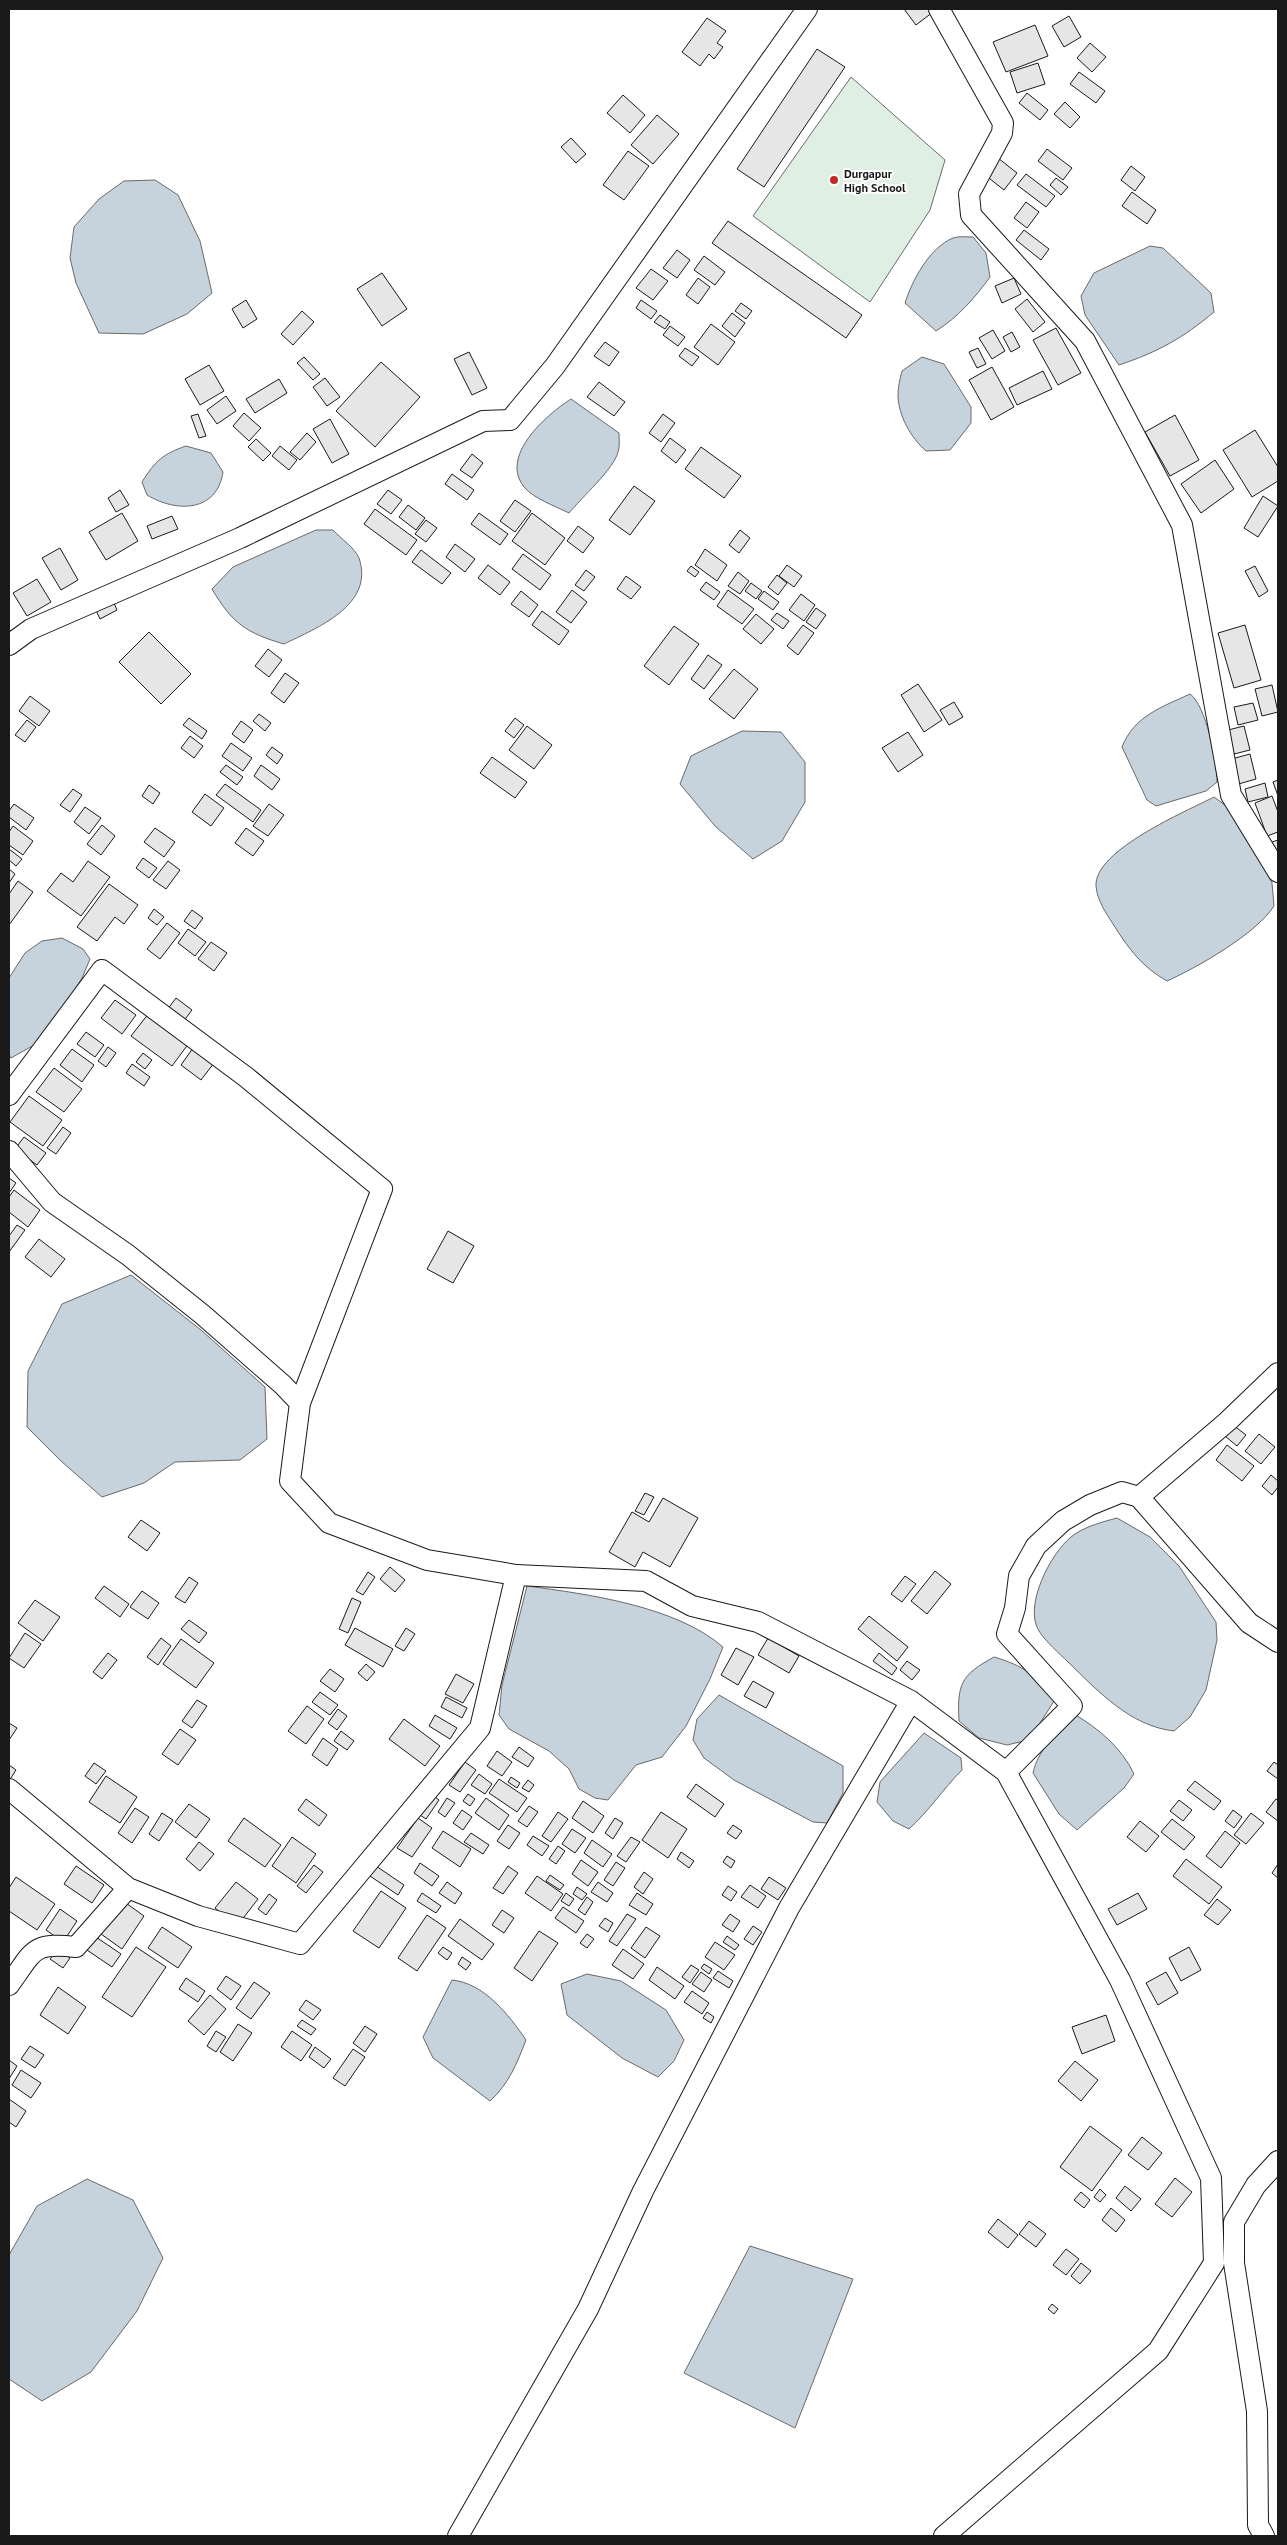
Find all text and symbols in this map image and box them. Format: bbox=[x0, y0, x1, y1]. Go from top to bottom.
place label: Durgapur High School bbox=[844, 166, 906, 195]
marker: Durgapur High School bbox=[828, 174, 840, 186]

